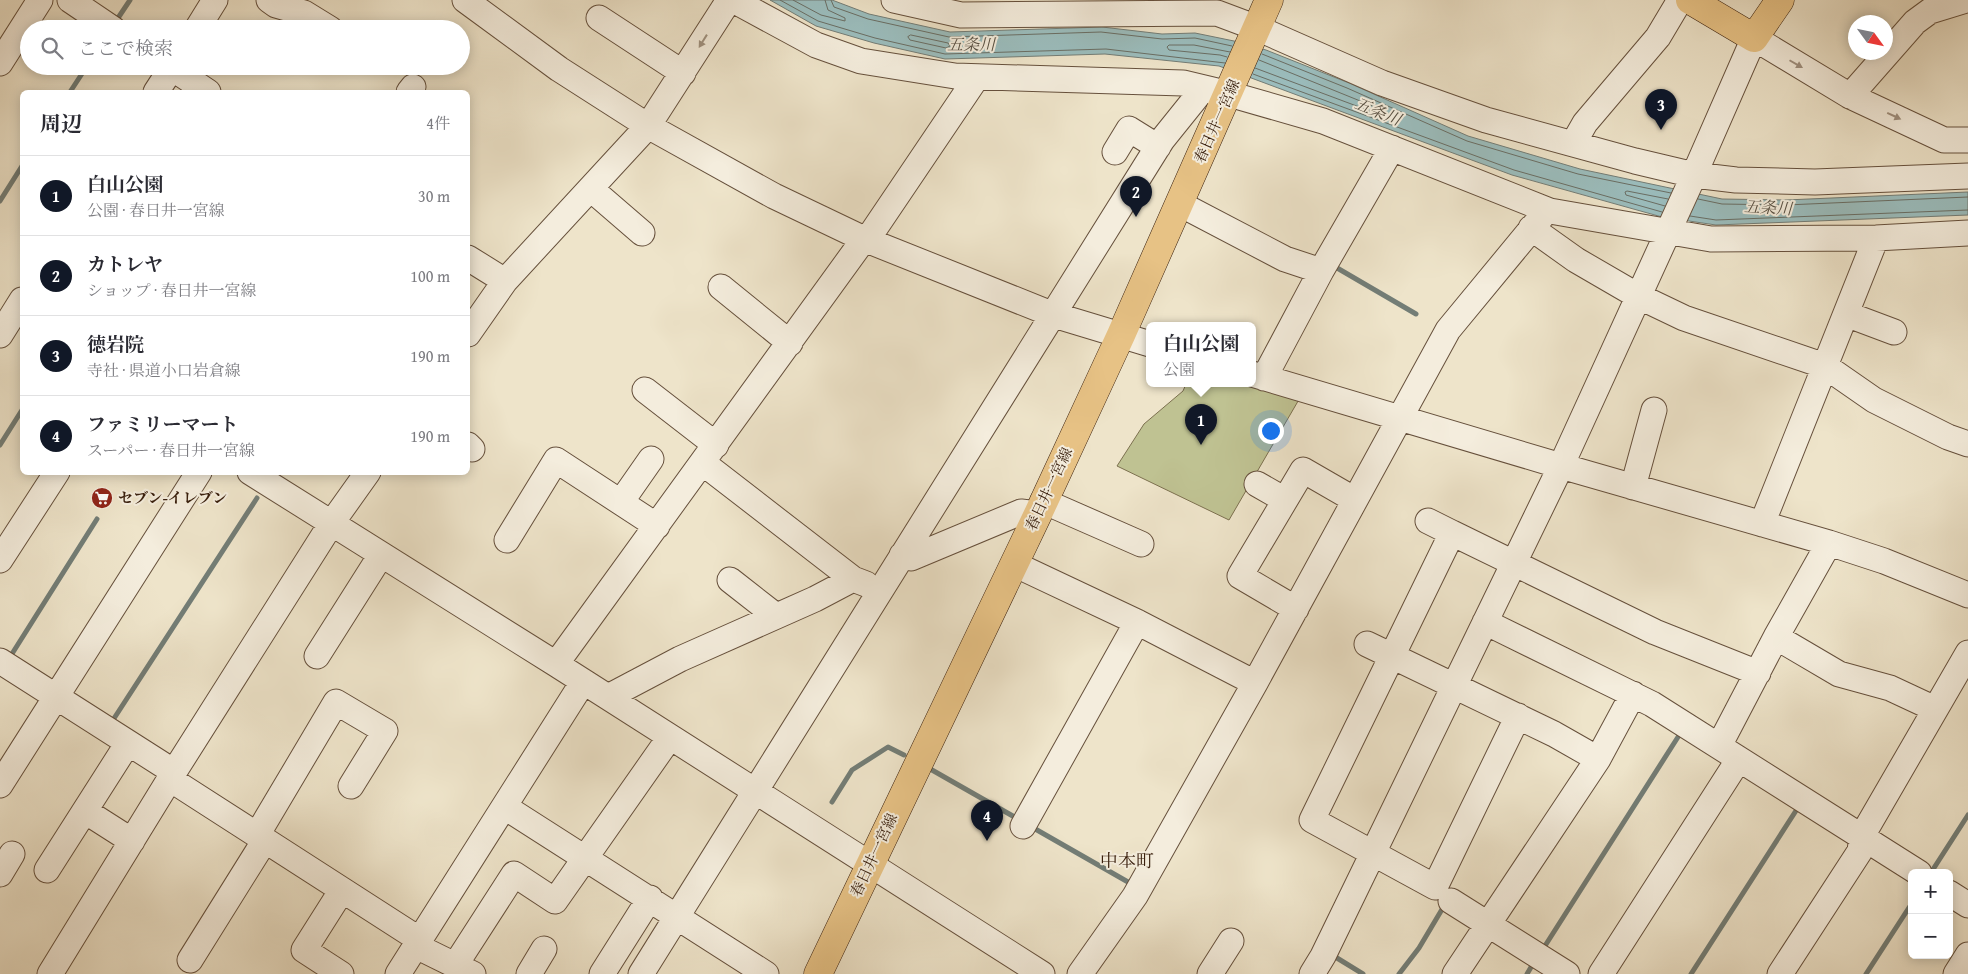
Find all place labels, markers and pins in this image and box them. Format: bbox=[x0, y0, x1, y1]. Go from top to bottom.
pin: 3 bbox=[1645, 89, 1677, 130]
pin: 2 bbox=[1120, 176, 1152, 217]
pin: 1 bbox=[1185, 404, 1217, 445]
supermarket icon: セブン-イレブン bbox=[90, 486, 114, 510]
place label: セブン-イレブン bbox=[118, 487, 227, 508]
pin: 4 bbox=[971, 800, 1003, 841]

